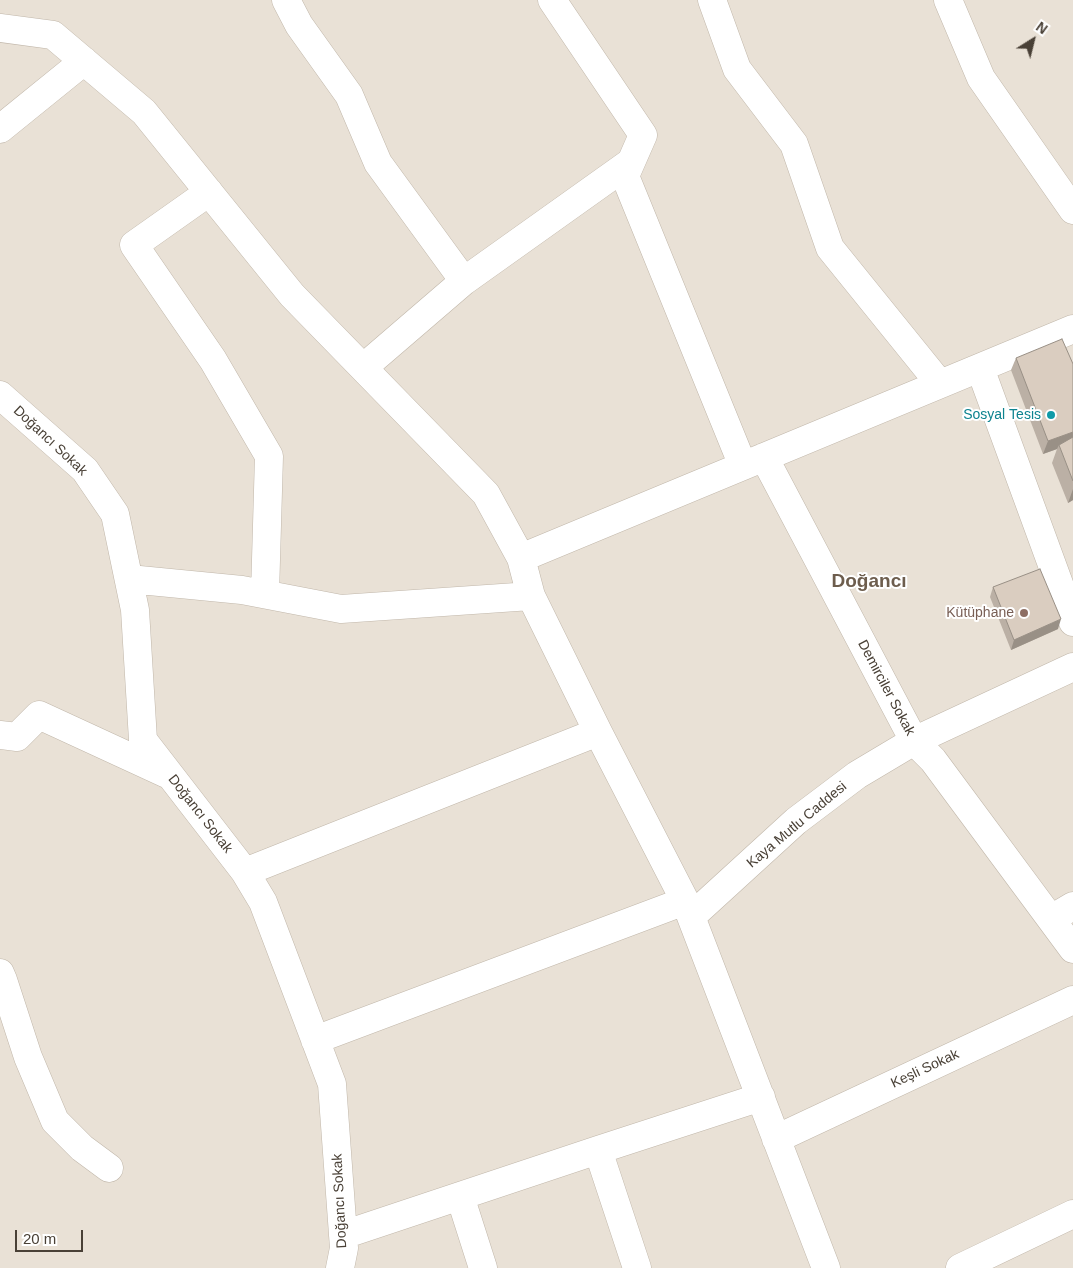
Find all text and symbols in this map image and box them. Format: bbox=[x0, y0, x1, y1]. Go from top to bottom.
north arrow bbox=[1008, 15, 1058, 65]
text: N bbox=[1033, 18, 1051, 37]
street label: Doğancı Sokak bbox=[10, 402, 90, 480]
place label: Sosyal Tesis bbox=[963, 407, 1041, 423]
marker: Sosyal Tesis bbox=[1045, 409, 1057, 421]
district label: Doğancı bbox=[832, 571, 906, 593]
place label: Kütüphane bbox=[946, 605, 1014, 621]
marker: Kütüphane bbox=[1018, 607, 1030, 619]
street label: Demirciler Sokak bbox=[854, 637, 918, 739]
street label: Doğancı Sokak bbox=[164, 771, 236, 857]
street label: Kaya Mutlu Caddesi bbox=[744, 778, 850, 872]
street label: Keşli Sokak bbox=[888, 1046, 962, 1092]
street label: Doğancı Sokak bbox=[329, 1153, 351, 1249]
scale bar bbox=[18, 1220, 85, 1252]
text: 20 m bbox=[23, 1230, 56, 1247]

